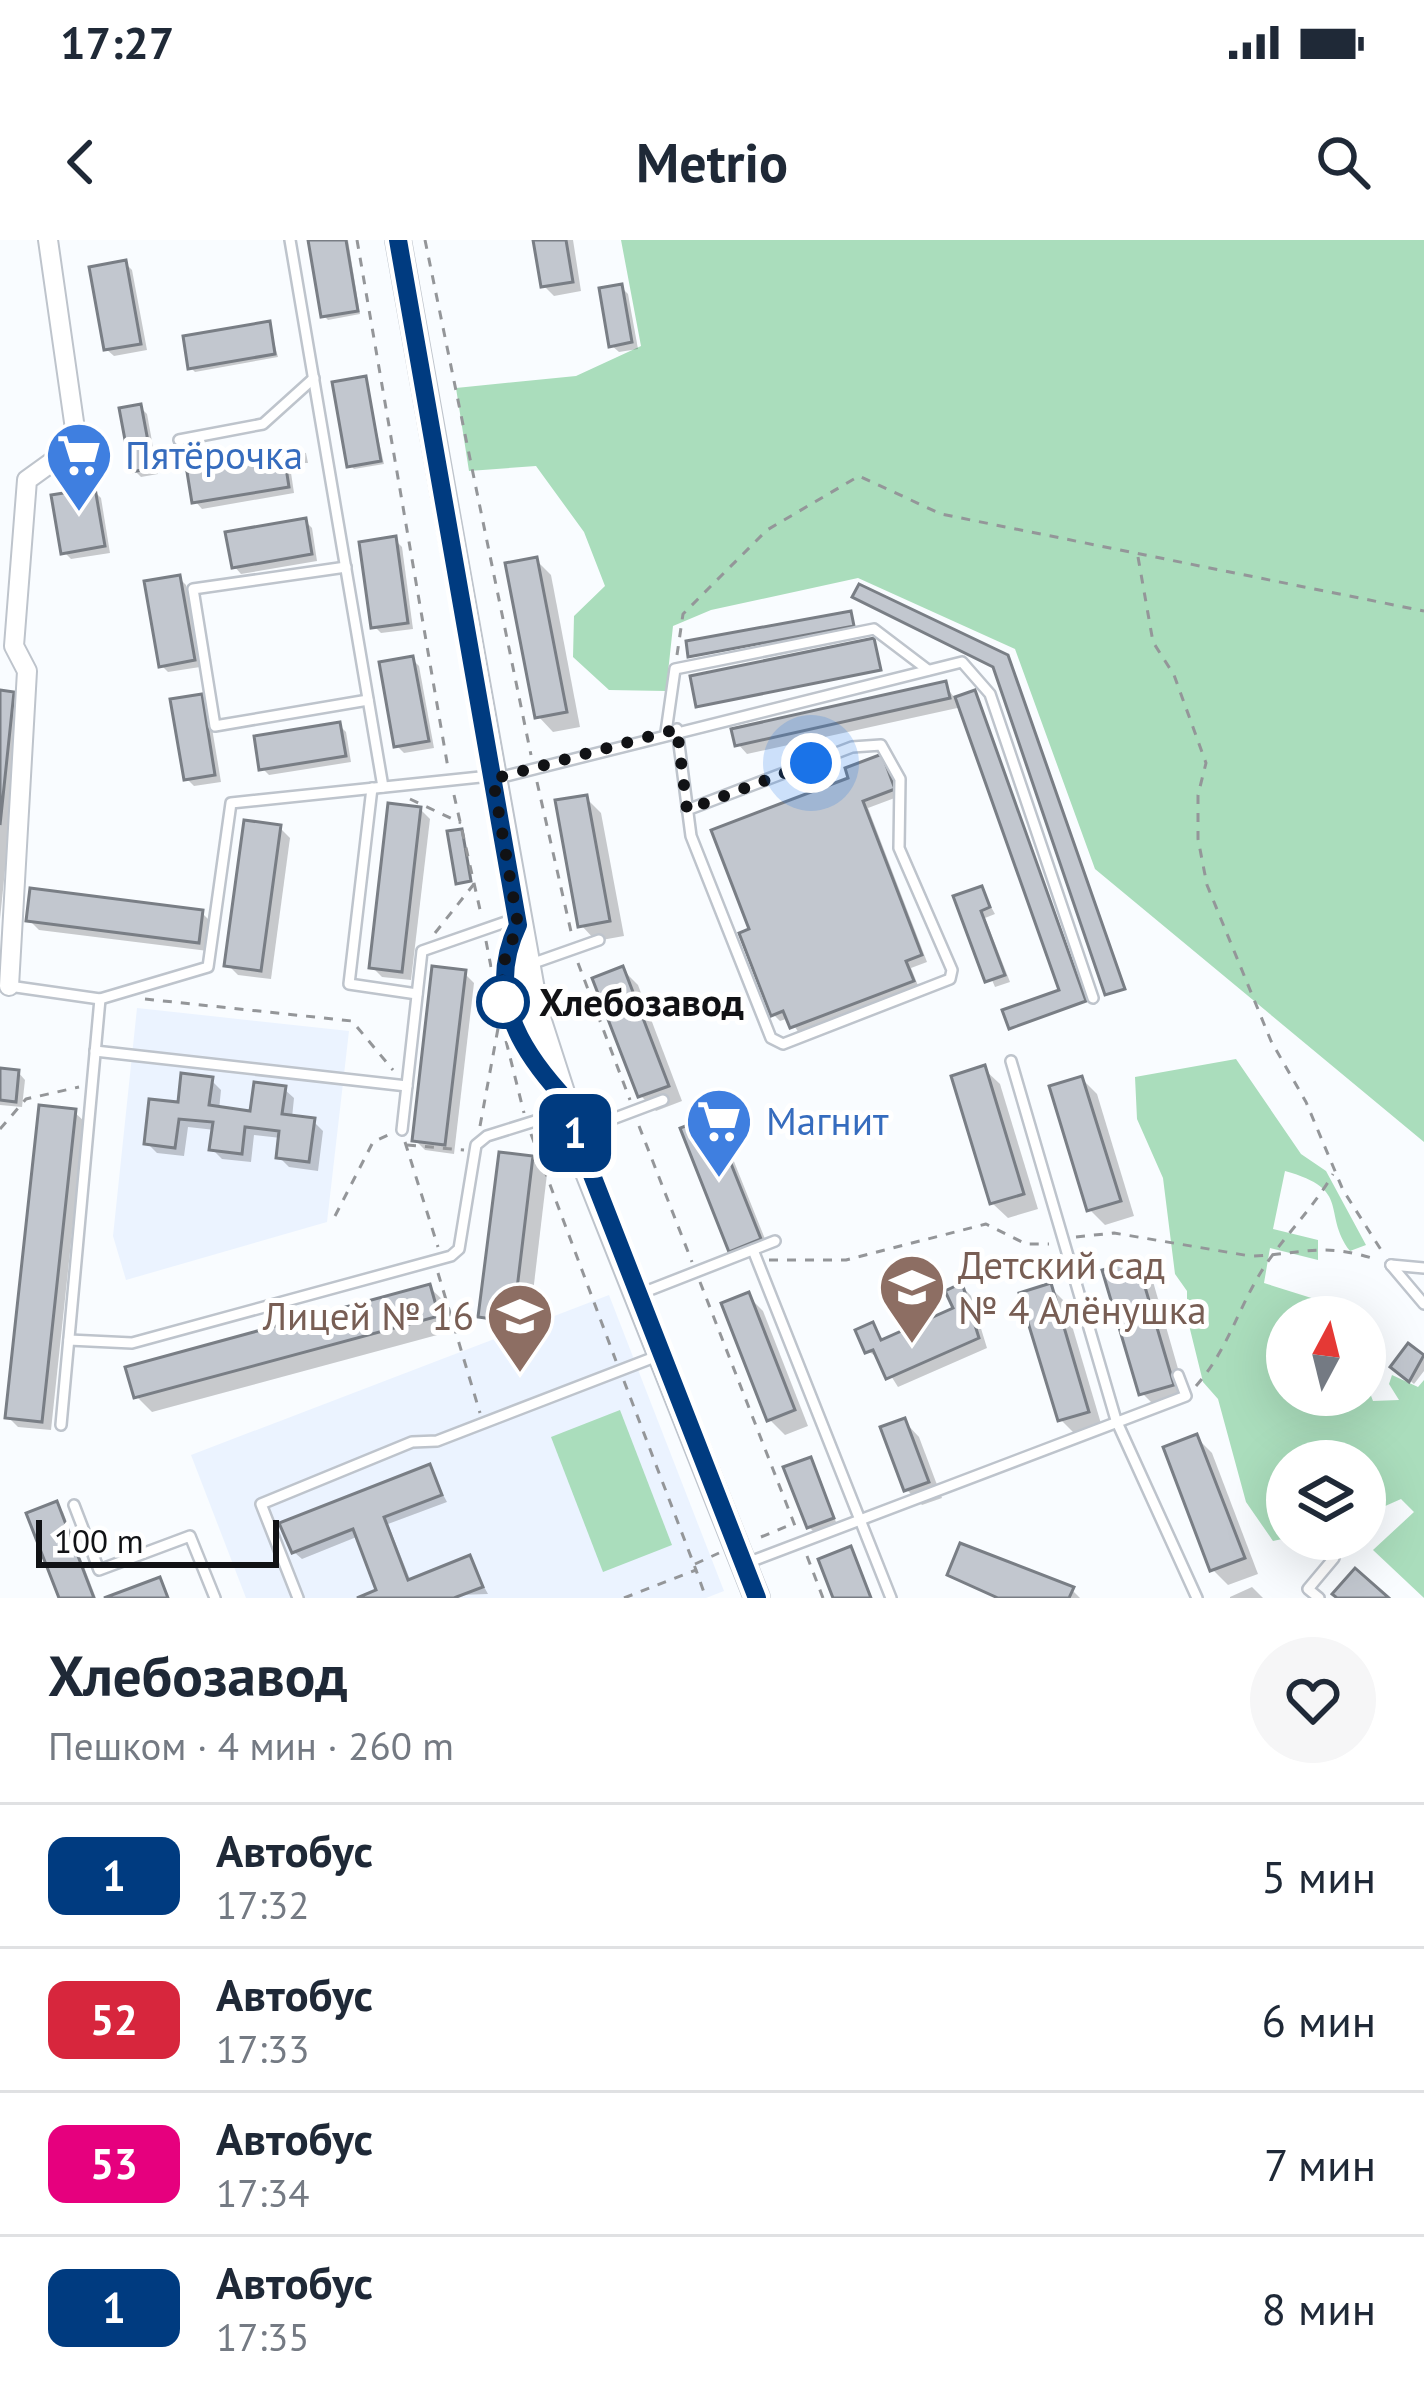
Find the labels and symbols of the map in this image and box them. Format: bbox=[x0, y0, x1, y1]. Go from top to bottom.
supermarket icon: Пятёрочка bbox=[44, 420, 114, 514]
place label: Пятёрочка bbox=[125, 429, 303, 480]
your location bbox=[781, 733, 841, 793]
place label: Хлебозавод bbox=[539, 976, 744, 1027]
marker: Хлебозавод bbox=[478, 977, 528, 1027]
supermarket icon: Магнит bbox=[684, 1086, 754, 1180]
line badge: 1 bbox=[536, 1094, 614, 1172]
place label: Магнит bbox=[766, 1095, 889, 1146]
place label: Детский сад № 4 Алёнушка bbox=[958, 1239, 1207, 1335]
school or university icon: Детский сад № 4 Алёнушка bbox=[877, 1252, 947, 1346]
school or university icon: Лицей № 16 bbox=[485, 1281, 555, 1375]
place label: Лицей № 16 bbox=[262, 1290, 474, 1341]
north arrow bbox=[1266, 1296, 1386, 1416]
scale bar bbox=[36, 1514, 279, 1567]

